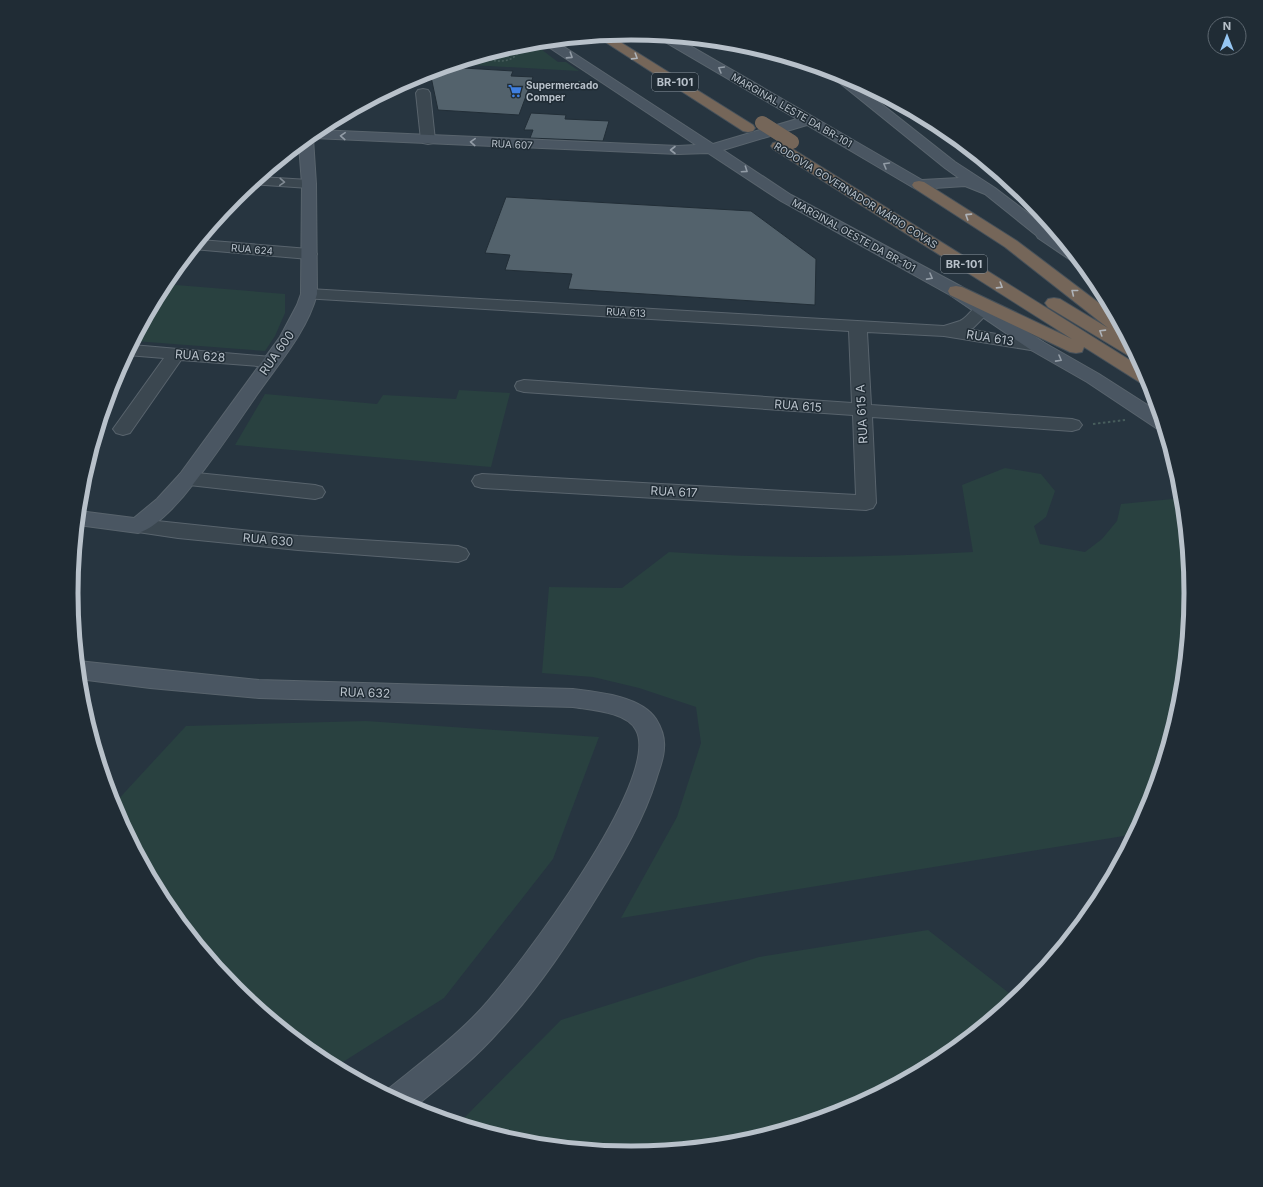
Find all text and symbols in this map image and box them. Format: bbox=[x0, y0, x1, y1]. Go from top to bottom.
north arrow bbox=[1207, 16, 1247, 56]
text: N bbox=[1223, 19, 1231, 33]
one-way arrow bbox=[566, 51, 573, 59]
one-way arrow bbox=[631, 52, 638, 59]
one-way arrow bbox=[718, 67, 725, 74]
street label: MARGINAL LESTE DA BR-101 bbox=[730, 70, 854, 150]
road number: BR-101 bbox=[652, 73, 698, 91]
place label: Supermercado Comper bbox=[526, 79, 598, 103]
supermarket icon: Supermercado Comper bbox=[507, 83, 523, 99]
one-way arrow bbox=[340, 131, 346, 140]
one-way arrow bbox=[470, 137, 476, 146]
street label: RUA 607 bbox=[491, 137, 533, 151]
street label: RODOVIA GOVERNADOR MÁRIO COVAS bbox=[772, 139, 940, 250]
one-way arrow bbox=[670, 146, 676, 154]
one-way arrow bbox=[883, 163, 890, 170]
one-way arrow bbox=[740, 165, 747, 172]
one-way arrow bbox=[279, 178, 285, 187]
street label: MARGINAL OESTE DA BR-101 bbox=[790, 196, 918, 274]
one-way arrow bbox=[965, 213, 972, 221]
street label: RUA 624 bbox=[231, 241, 273, 257]
road number: BR-101 bbox=[941, 255, 987, 273]
one-way arrow bbox=[925, 272, 933, 279]
one-way arrow bbox=[996, 282, 1003, 289]
one-way arrow bbox=[1071, 289, 1078, 296]
street label: RUA 613 bbox=[606, 305, 646, 319]
street label: RUA 613 bbox=[965, 326, 1015, 349]
street label: RUA 600 bbox=[256, 328, 297, 378]
one-way arrow bbox=[1099, 329, 1106, 337]
street label: RUA 628 bbox=[174, 346, 226, 365]
one-way arrow bbox=[1055, 354, 1062, 361]
street label: RUA 615 A bbox=[852, 384, 871, 444]
street label: RUA 615 bbox=[774, 396, 822, 415]
street label: RUA 617 bbox=[650, 483, 698, 500]
street label: RUA 630 bbox=[242, 530, 294, 549]
street label: RUA 632 bbox=[340, 684, 390, 701]

